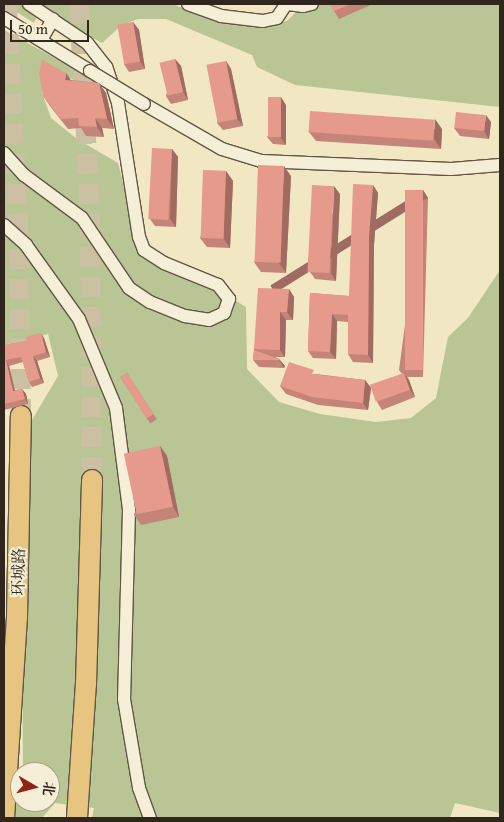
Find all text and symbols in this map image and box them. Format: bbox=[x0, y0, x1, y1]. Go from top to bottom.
scale bar bbox=[12, 10, 91, 42]
text: 50 m bbox=[18, 18, 48, 39]
street label: 环城路 bbox=[8, 548, 28, 596]
north arrow bbox=[10, 762, 60, 812]
text: 北 bbox=[38, 781, 60, 797]

